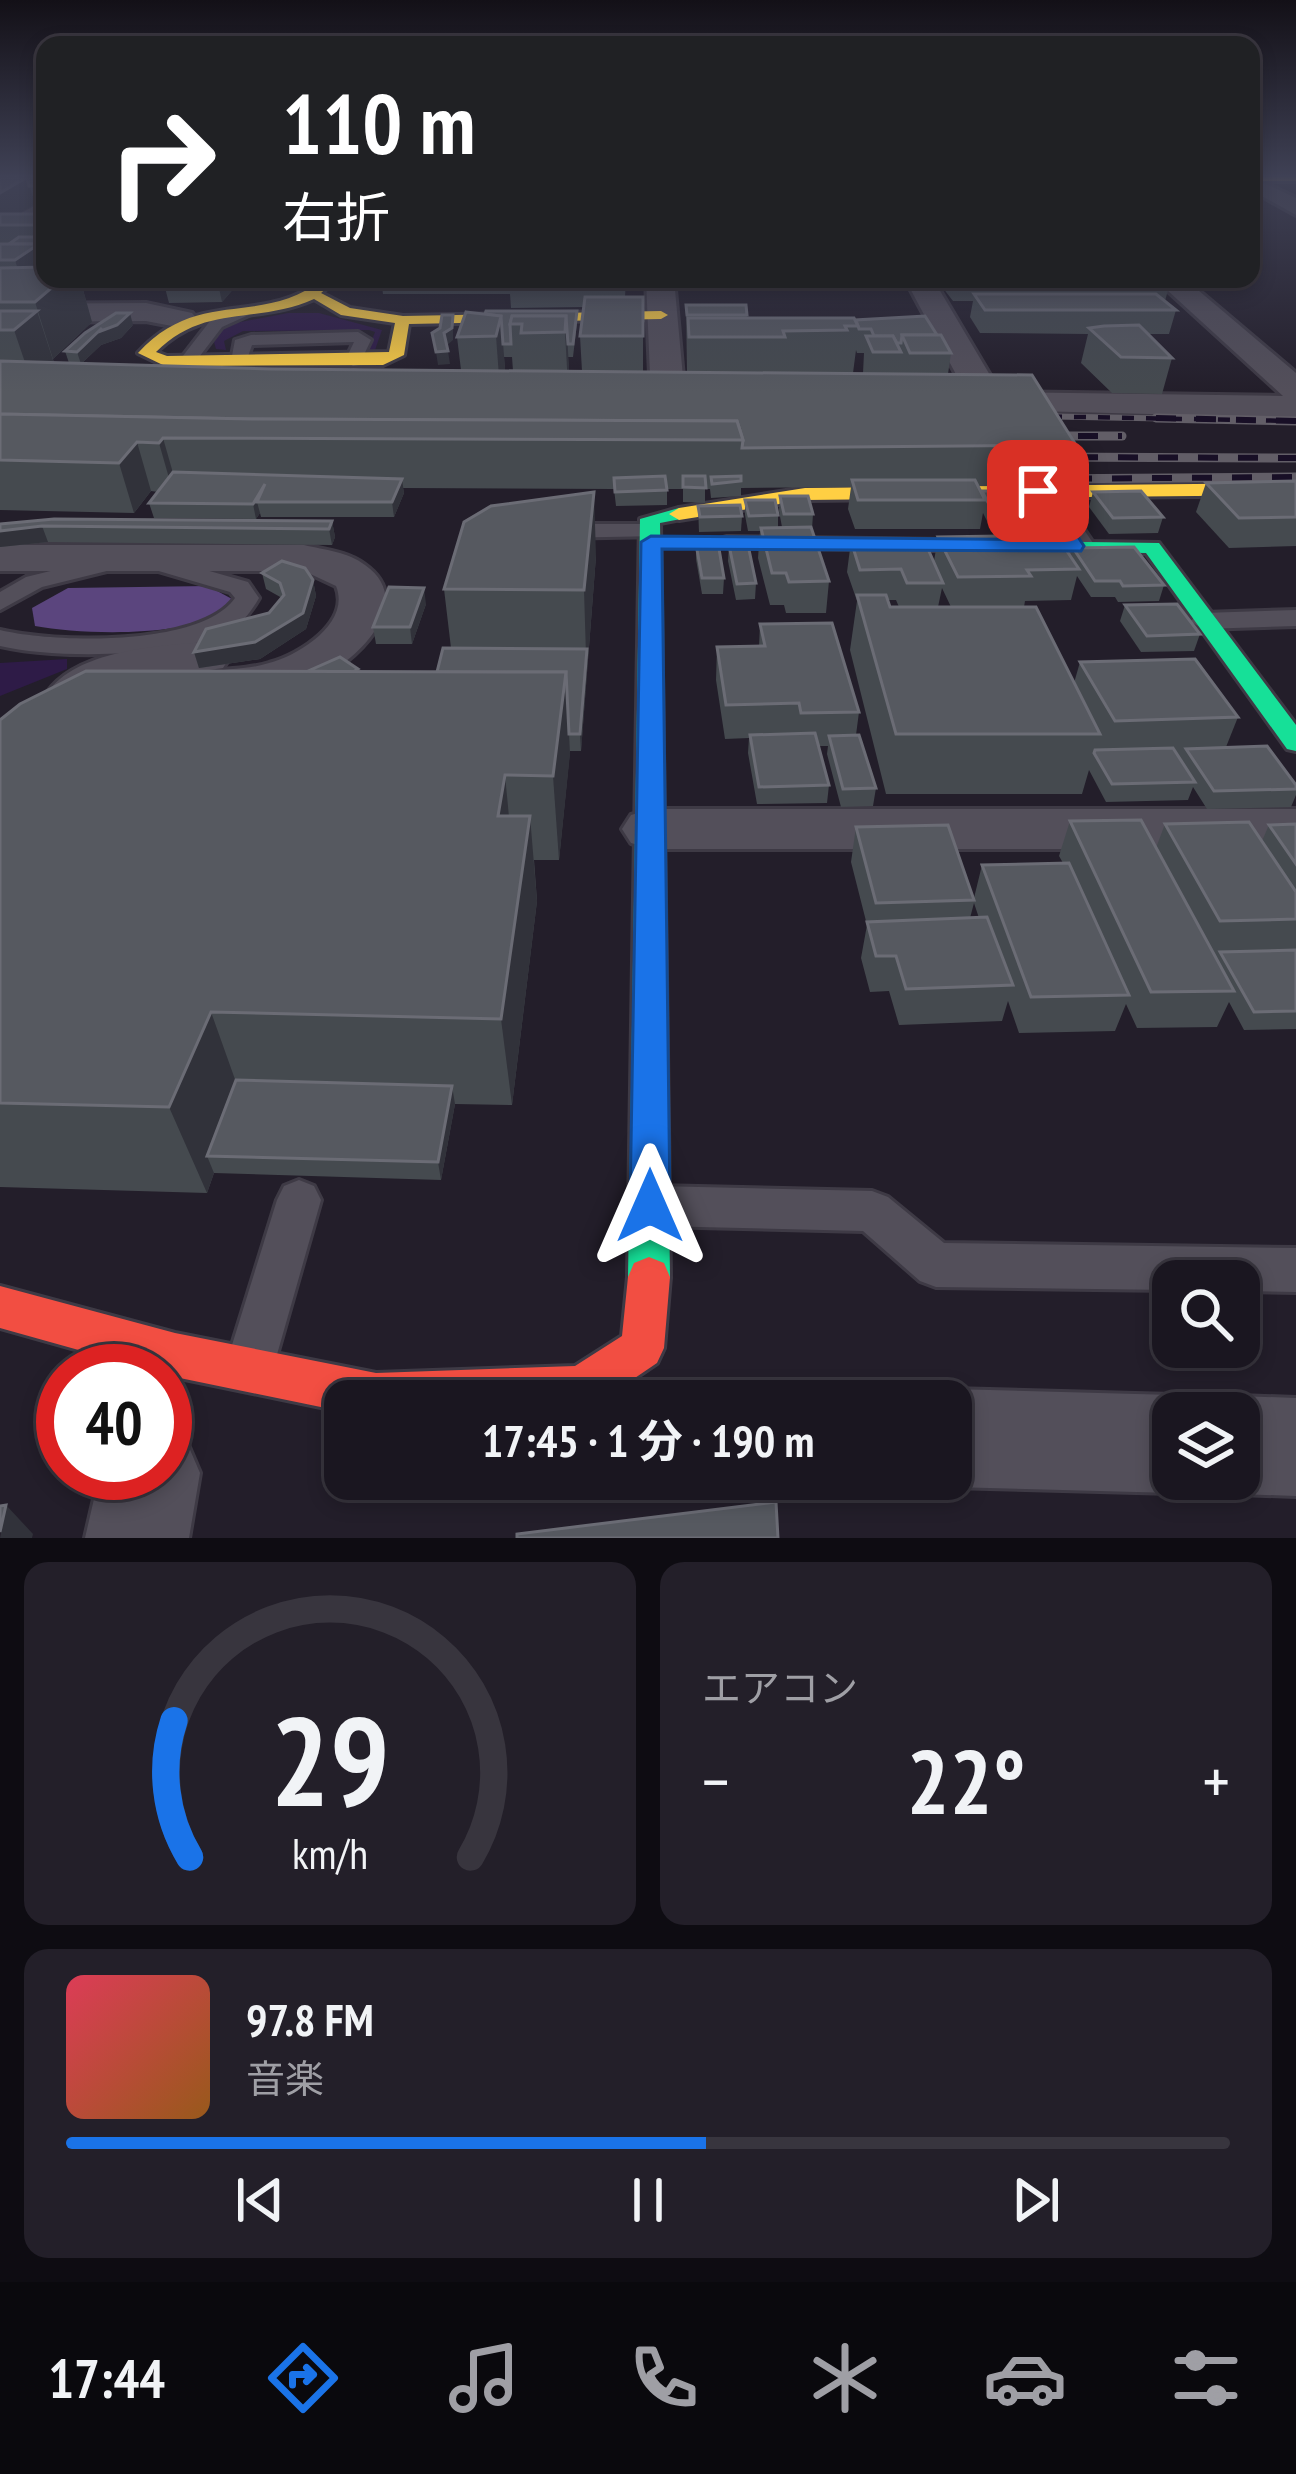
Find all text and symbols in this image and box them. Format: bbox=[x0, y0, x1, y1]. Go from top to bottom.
text: 110 m bbox=[282, 68, 475, 177]
icon: right bbox=[84, 84, 240, 240]
text: 右折 bbox=[282, 182, 390, 252]
pin bbox=[987, 440, 1089, 542]
icon: arrive bbox=[1005, 458, 1071, 524]
position arrow bbox=[587, 1143, 713, 1269]
map controls bbox=[1152, 1260, 1260, 1500]
button: search bbox=[1152, 1260, 1260, 1368]
speed limit sign: 40 bbox=[36, 1344, 192, 1500]
button: layers bbox=[1152, 1392, 1260, 1500]
text: 17:45 · 1 分 · 190 m bbox=[482, 1411, 814, 1469]
text: エアコン bbox=[702, 1662, 858, 1713]
text: 29 bbox=[270, 1679, 390, 1840]
text: 22° bbox=[907, 1722, 1025, 1839]
text: − bbox=[702, 1738, 729, 1823]
text: + bbox=[1203, 1738, 1230, 1823]
text: km/h bbox=[292, 1824, 368, 1880]
text: 97.8 FM bbox=[246, 1990, 374, 2048]
text: 音楽 bbox=[246, 2053, 324, 2104]
icon: previous bbox=[227, 2167, 293, 2233]
icon: pause bbox=[615, 2167, 681, 2233]
icon: next bbox=[1003, 2167, 1069, 2233]
icon: directions bbox=[261, 2336, 345, 2420]
icon: music bbox=[442, 2336, 526, 2420]
icon: phone bbox=[622, 2336, 706, 2420]
icon: climate bbox=[803, 2336, 887, 2420]
icon: car bbox=[983, 2336, 1067, 2420]
icon: filters bbox=[1164, 2336, 1248, 2420]
text: 17:44 bbox=[48, 2343, 165, 2413]

